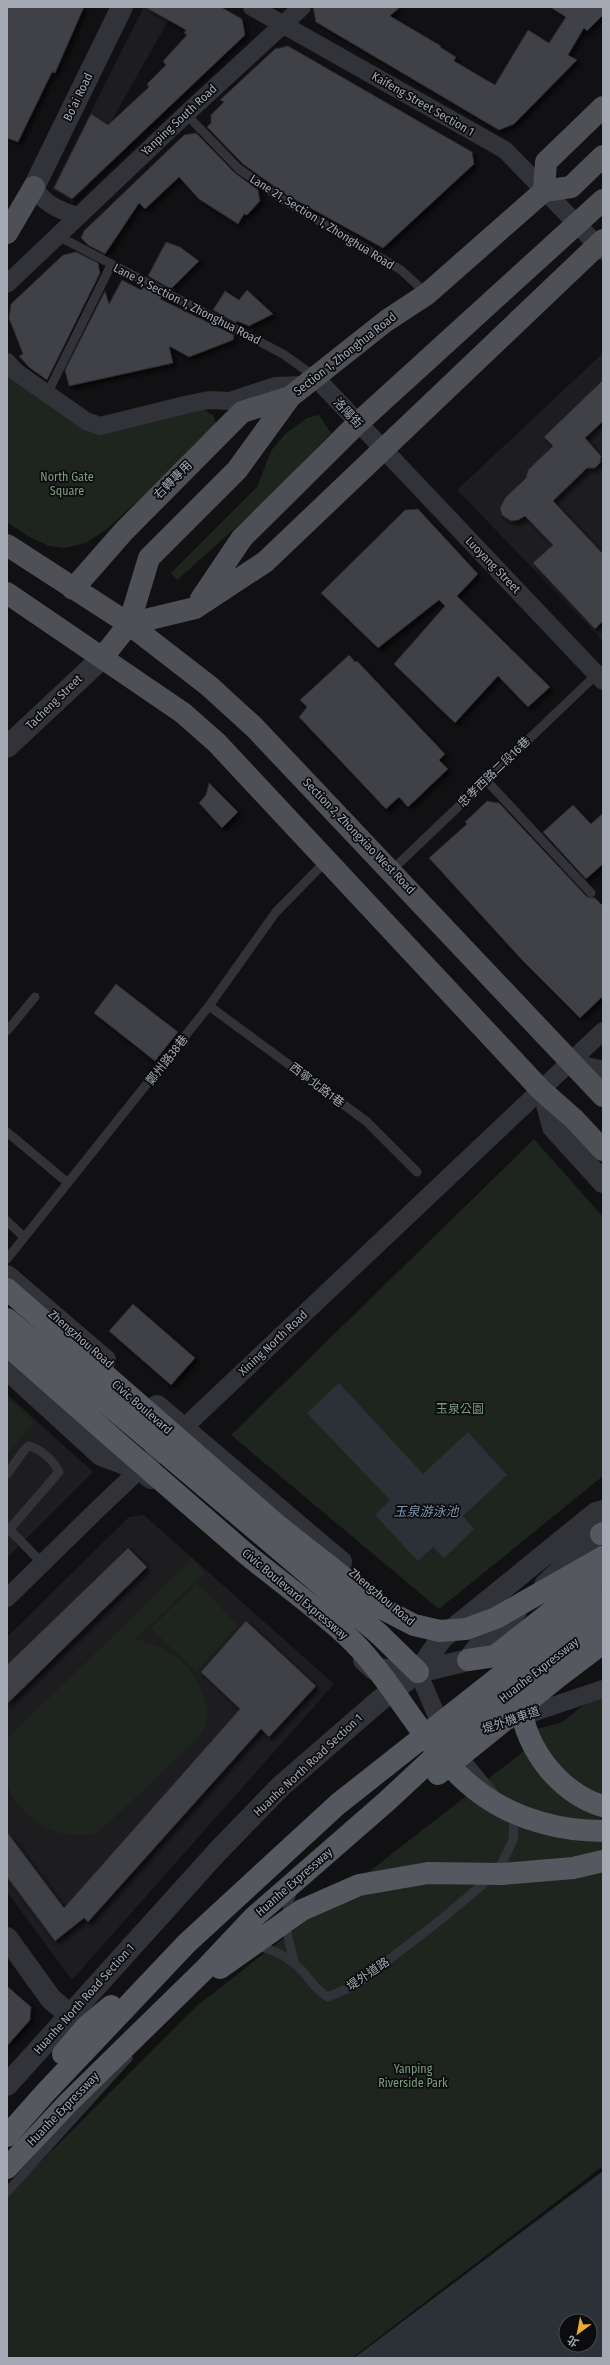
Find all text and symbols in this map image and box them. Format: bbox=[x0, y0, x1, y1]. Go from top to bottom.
street label: Kaifeng Street Section 1 bbox=[369, 69, 477, 139]
street label: Bo’ai Road bbox=[60, 71, 96, 123]
street label: Yanping South Road bbox=[138, 81, 220, 159]
street label: Lane 21, Section 1, Zhonghua Road bbox=[247, 172, 397, 272]
street label: Lane 9, Section 1, Zhonghua Road bbox=[111, 261, 263, 347]
street label: Section 1, Zhonghua Road bbox=[291, 310, 399, 398]
street label: 洛陽街 bbox=[331, 395, 365, 431]
street label: 右轉專用 bbox=[151, 458, 195, 502]
park label: North Gate Square bbox=[40, 470, 94, 498]
street label: Luoyang Street bbox=[463, 534, 523, 596]
street label: Tacheng Street bbox=[23, 672, 85, 732]
street label: 忠孝西路二段16巷 bbox=[455, 734, 533, 810]
street label: Section 2, Zhongxiao West Road bbox=[300, 775, 418, 897]
street label: 鄭州路38巷 bbox=[143, 1032, 191, 1088]
street label: 西寧北路1巷 bbox=[287, 1060, 347, 1110]
street label: Zhengzhou Road bbox=[46, 1307, 116, 1371]
street label: Xining North Road bbox=[236, 1308, 310, 1378]
street label: Civic Boulevard bbox=[109, 1377, 175, 1437]
park label: 玉泉公園 bbox=[436, 1402, 484, 1416]
water label: 玉泉游泳池 bbox=[393, 1504, 460, 1519]
street label: Civic Boulevard Expressway bbox=[239, 1546, 351, 1643]
street label: Zhengzhou Road bbox=[346, 1566, 418, 1628]
street label: Huanhe Expressway bbox=[497, 1634, 582, 1705]
street label: 堤外機車道 bbox=[480, 1704, 542, 1736]
street label: Huanhe North Road Section 1 bbox=[251, 1711, 365, 1819]
street label: Huanhe Expressway bbox=[253, 1845, 336, 1919]
street label: Huanhe North Road Section 1 bbox=[31, 1941, 137, 2057]
street label: 堤外道路 bbox=[344, 1955, 392, 1993]
park label: Yanping Riverside Park bbox=[378, 2062, 448, 2090]
street label: Huanhe Expressway bbox=[24, 2069, 102, 2149]
north arrow bbox=[558, 2313, 598, 2353]
text: 北 bbox=[565, 2333, 581, 2349]

